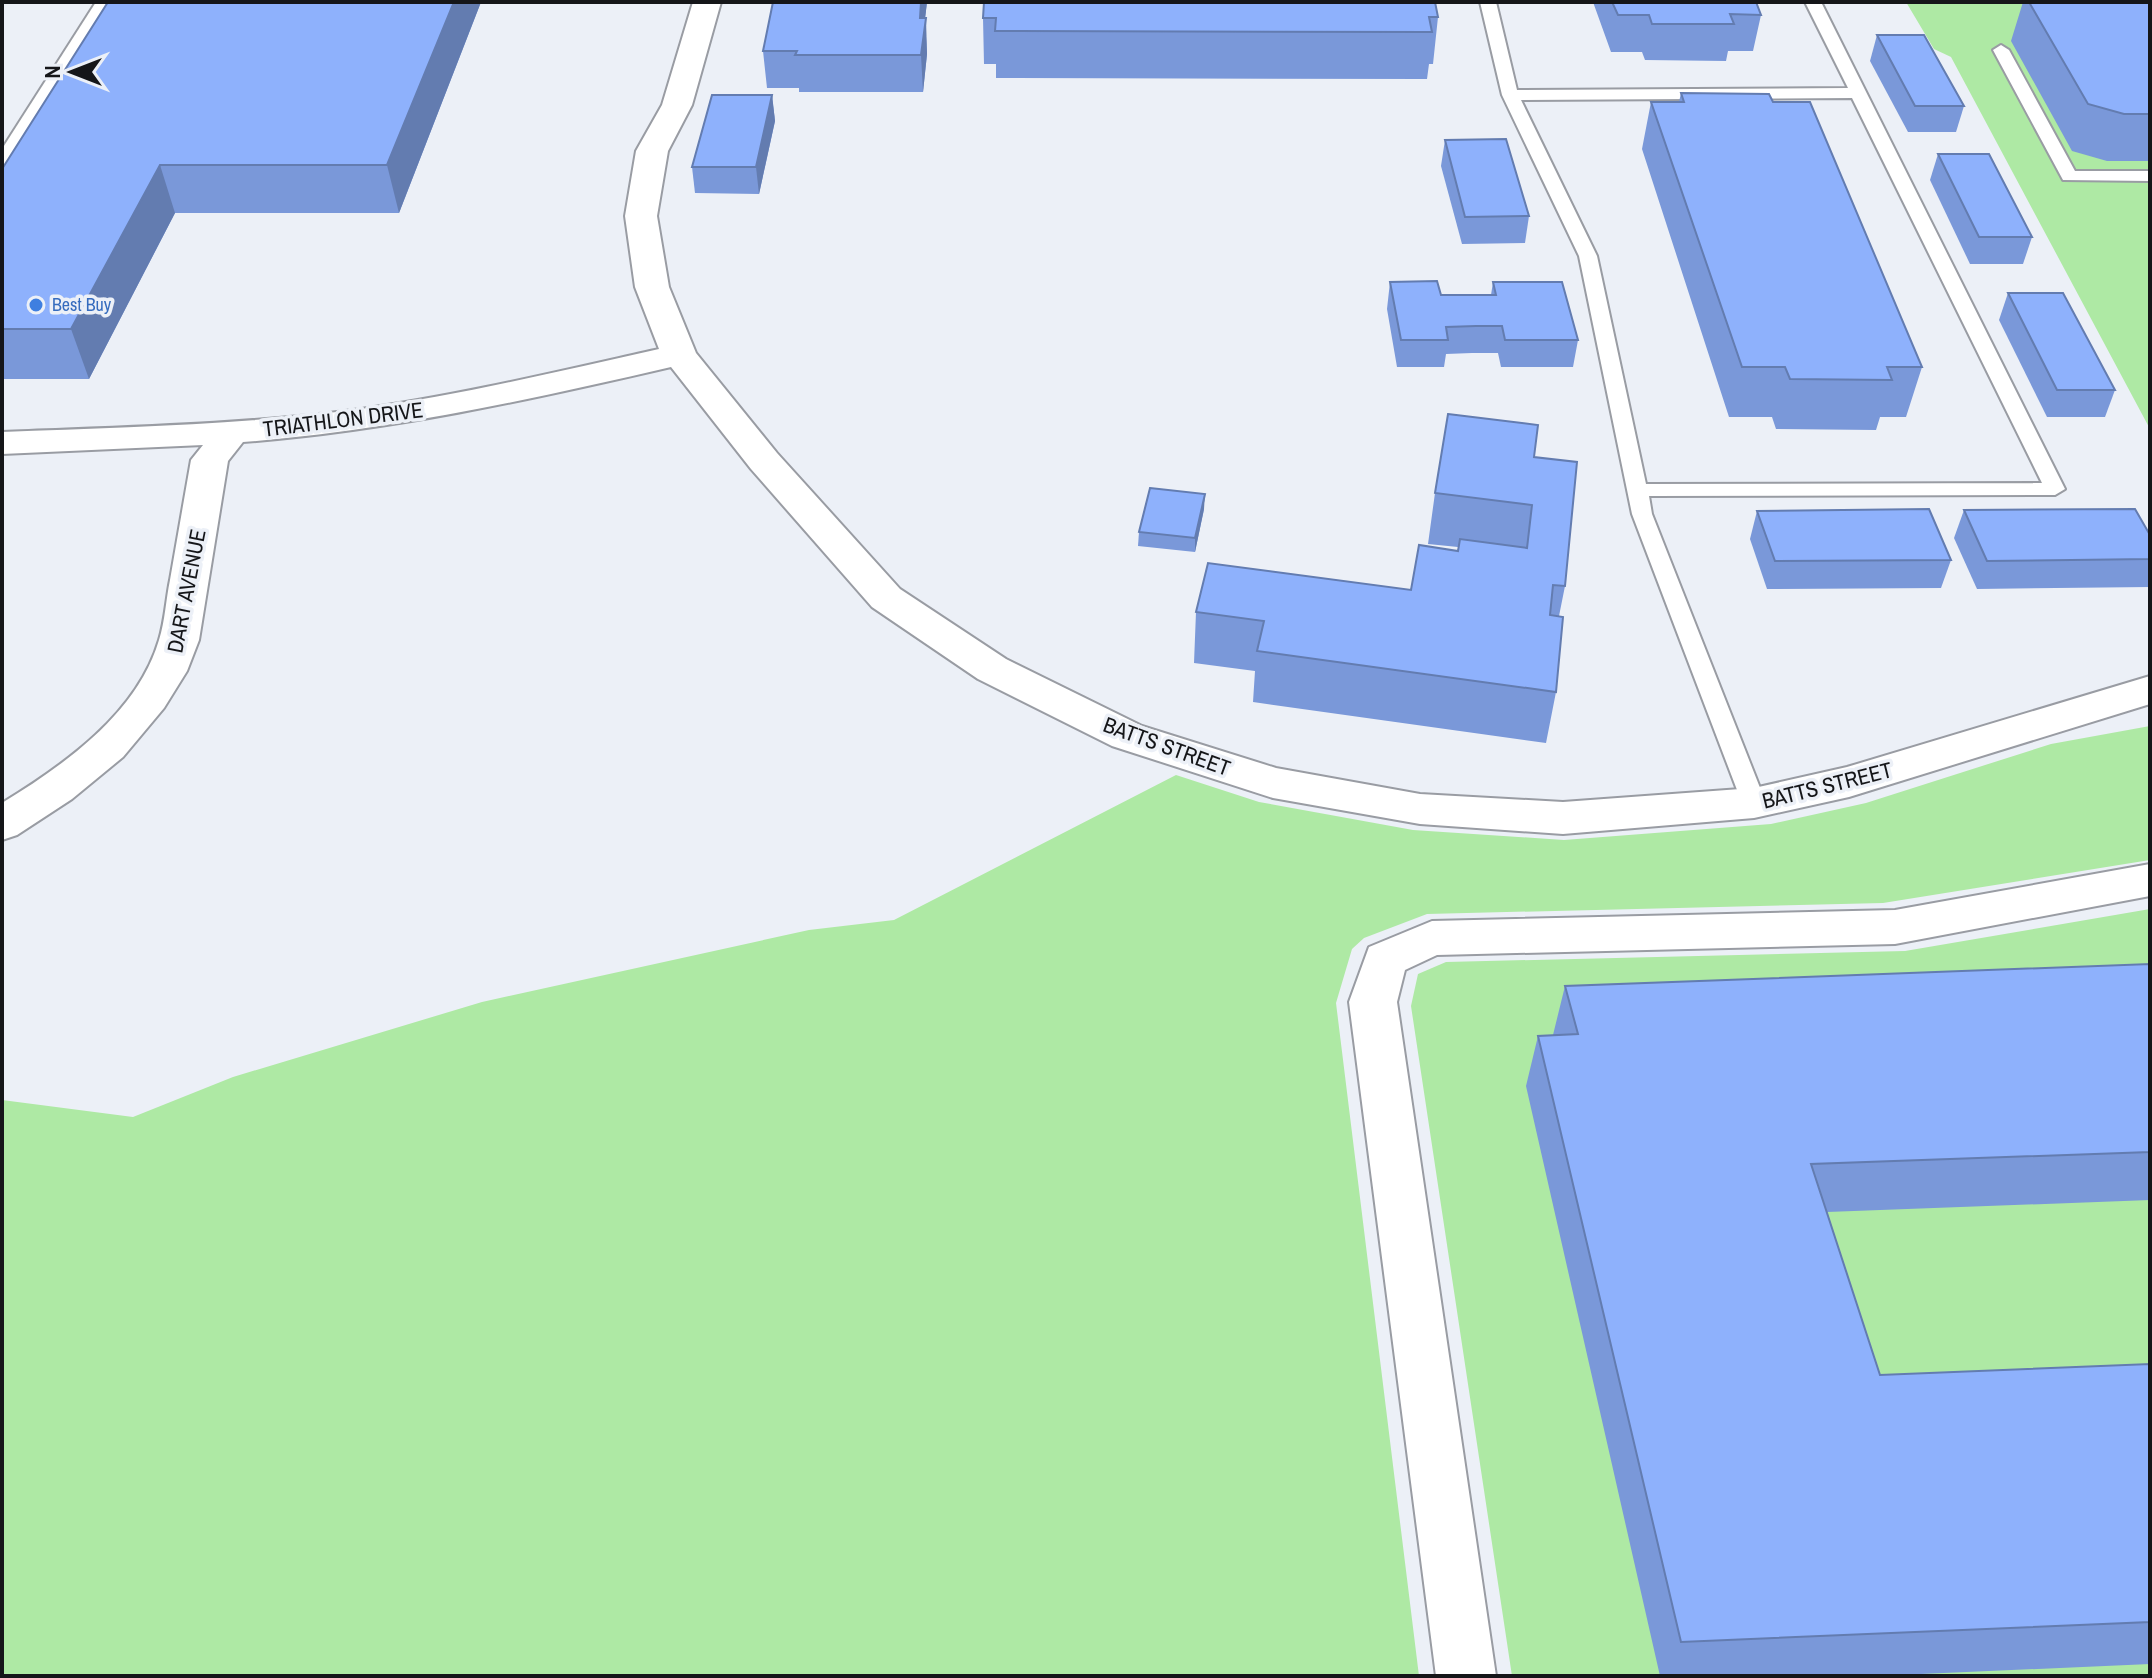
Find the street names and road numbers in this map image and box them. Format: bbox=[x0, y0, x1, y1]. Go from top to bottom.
street label: TRIATHLON DRIVE bbox=[261, 394, 425, 444]
street label: DART AVENUE bbox=[159, 527, 213, 655]
street label: BATTS STREET bbox=[1099, 709, 1235, 783]
street label: BATTS STREET bbox=[1759, 754, 1895, 816]

